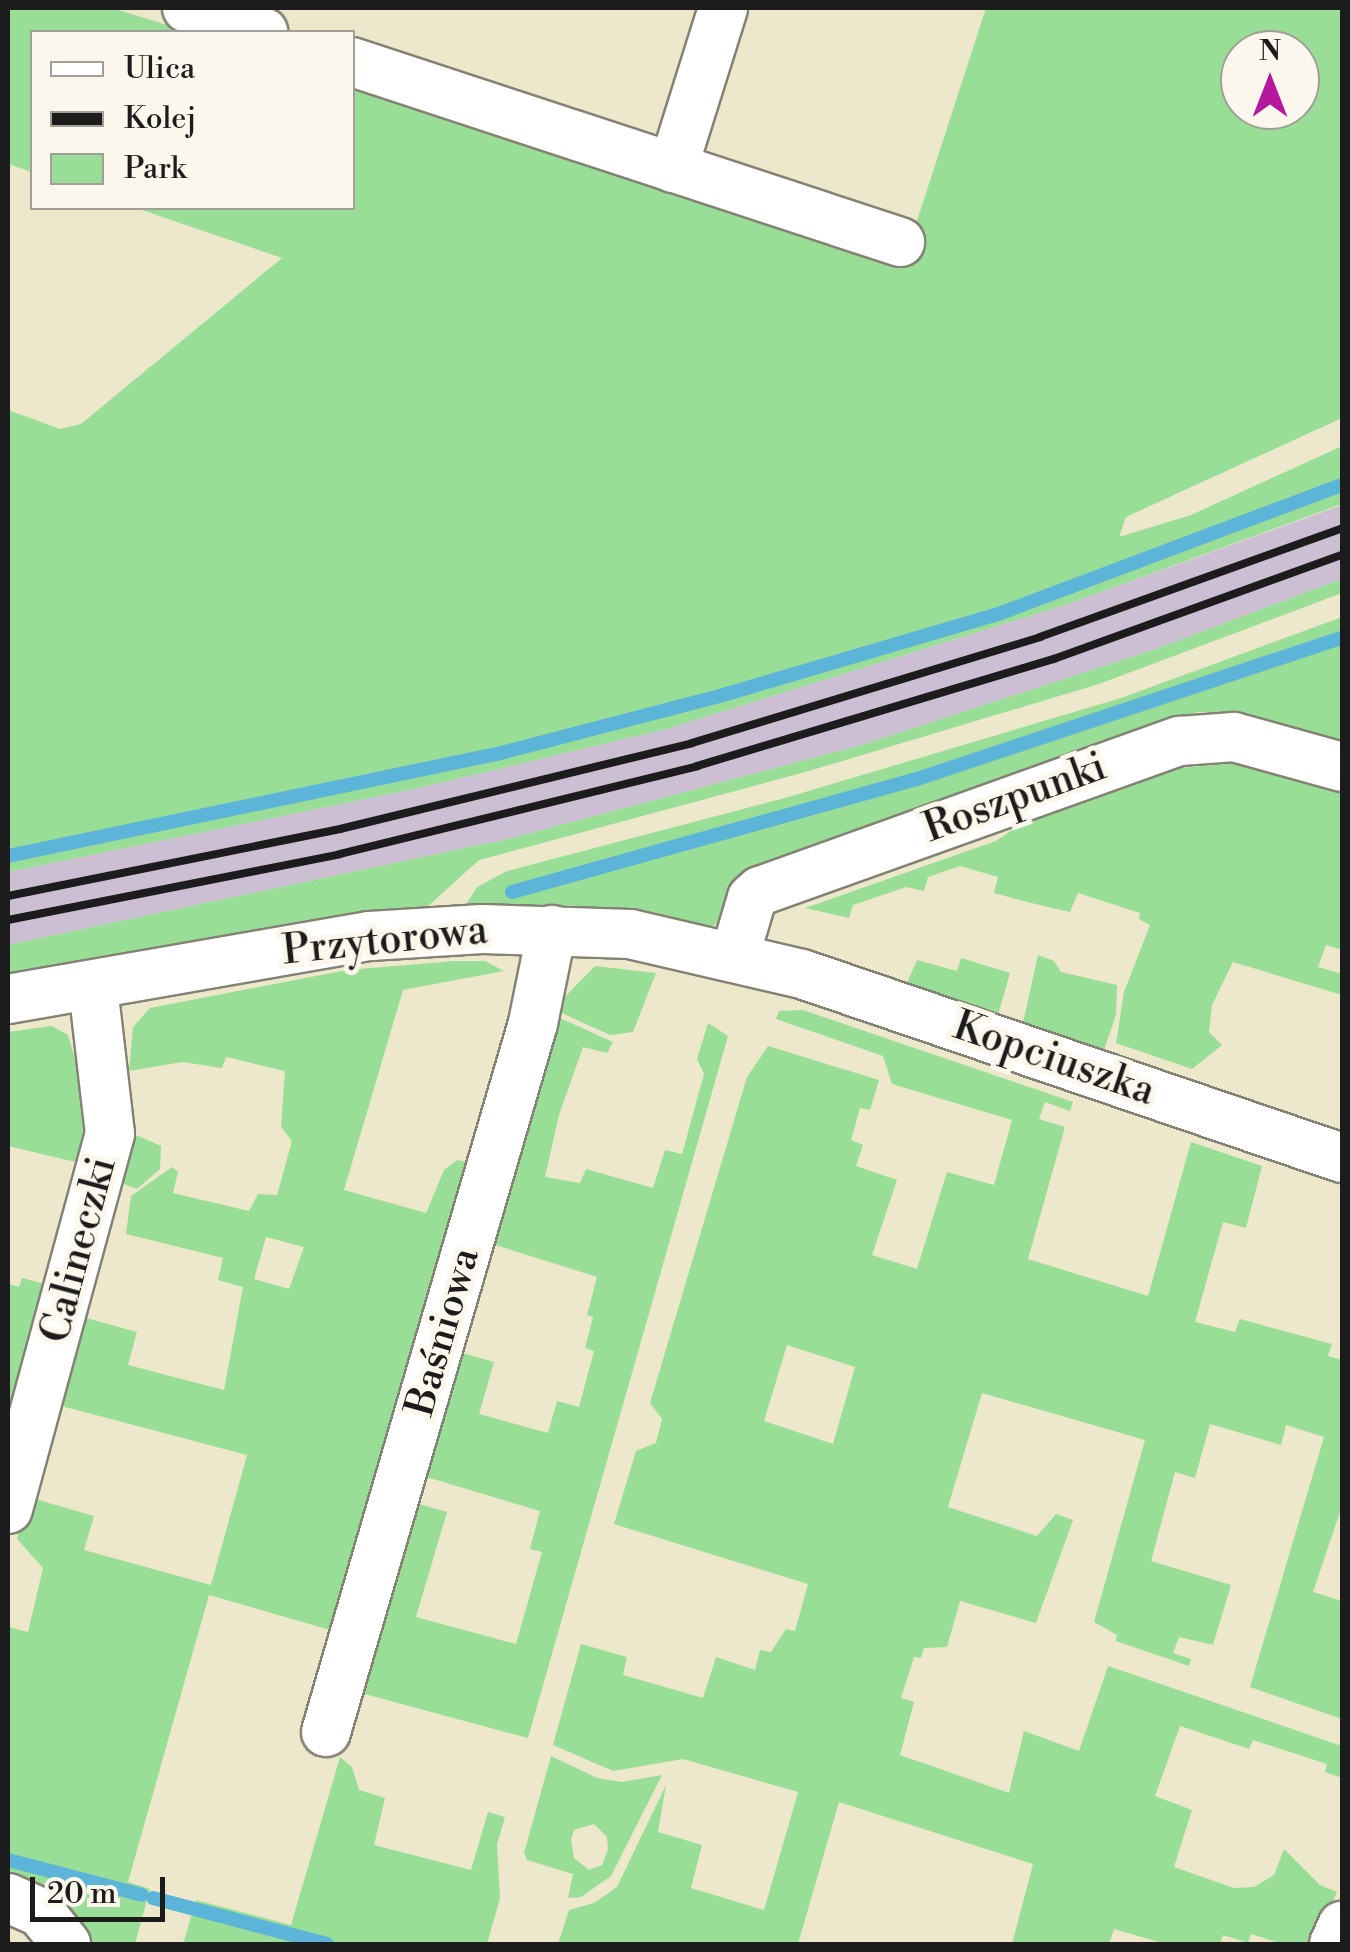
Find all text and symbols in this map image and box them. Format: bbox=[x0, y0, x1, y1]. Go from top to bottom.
legend bbox=[30, 30, 355, 210]
north arrow bbox=[1220, 30, 1320, 130]
text: N bbox=[1259, 34, 1281, 69]
text: Ulica bbox=[124, 50, 195, 88]
text: Kolej bbox=[124, 100, 196, 138]
text: Park bbox=[124, 150, 186, 188]
street label: Roszpunki bbox=[917, 743, 1113, 853]
street label: Przytorowa bbox=[280, 906, 490, 976]
street label: Kopciuszka bbox=[947, 1002, 1161, 1116]
street label: Calineczki bbox=[31, 1152, 127, 1348]
street label: Baśniowa bbox=[396, 1242, 490, 1422]
scale bar bbox=[35, 1857, 170, 1919]
text: 20 m bbox=[47, 1875, 116, 1913]

